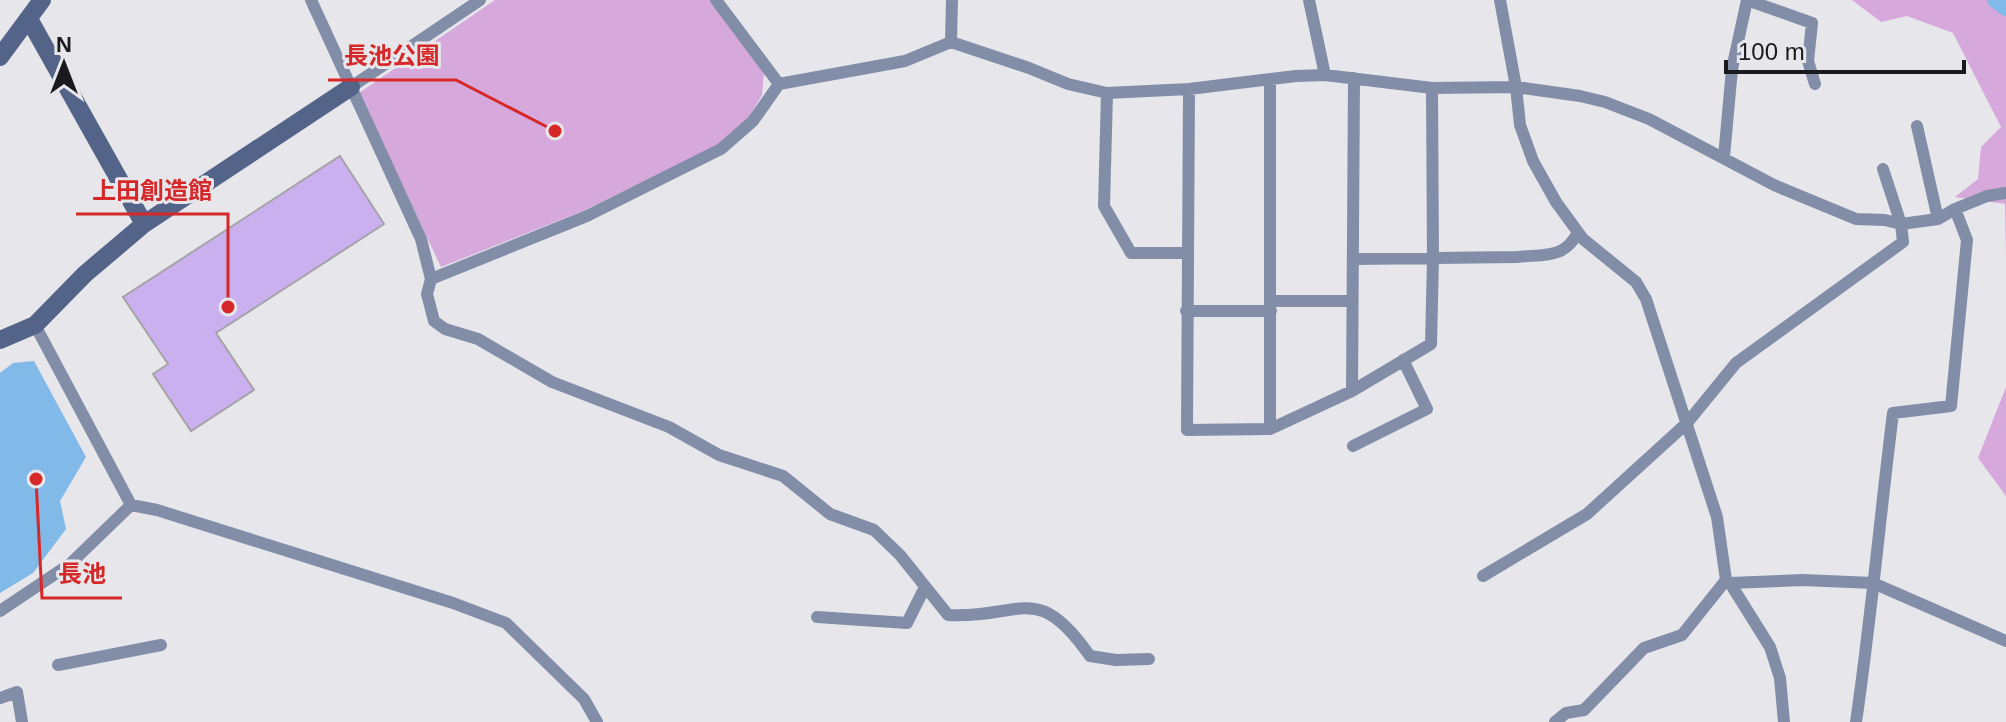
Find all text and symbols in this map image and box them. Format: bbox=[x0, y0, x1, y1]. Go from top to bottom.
north arrow bbox=[24, 24, 104, 104]
scale bar bbox=[1726, 24, 1964, 74]
text: N bbox=[56, 32, 72, 57]
callout: 長池公園 bbox=[328, 32, 456, 80]
text: 100 m bbox=[1738, 38, 1805, 65]
text: 長池公園 bbox=[344, 42, 440, 69]
callout: 上田創造館 bbox=[76, 166, 228, 214]
text: 上田創造館 bbox=[92, 177, 212, 204]
callout: 長池 bbox=[42, 550, 122, 598]
text: 長池 bbox=[58, 560, 106, 587]

